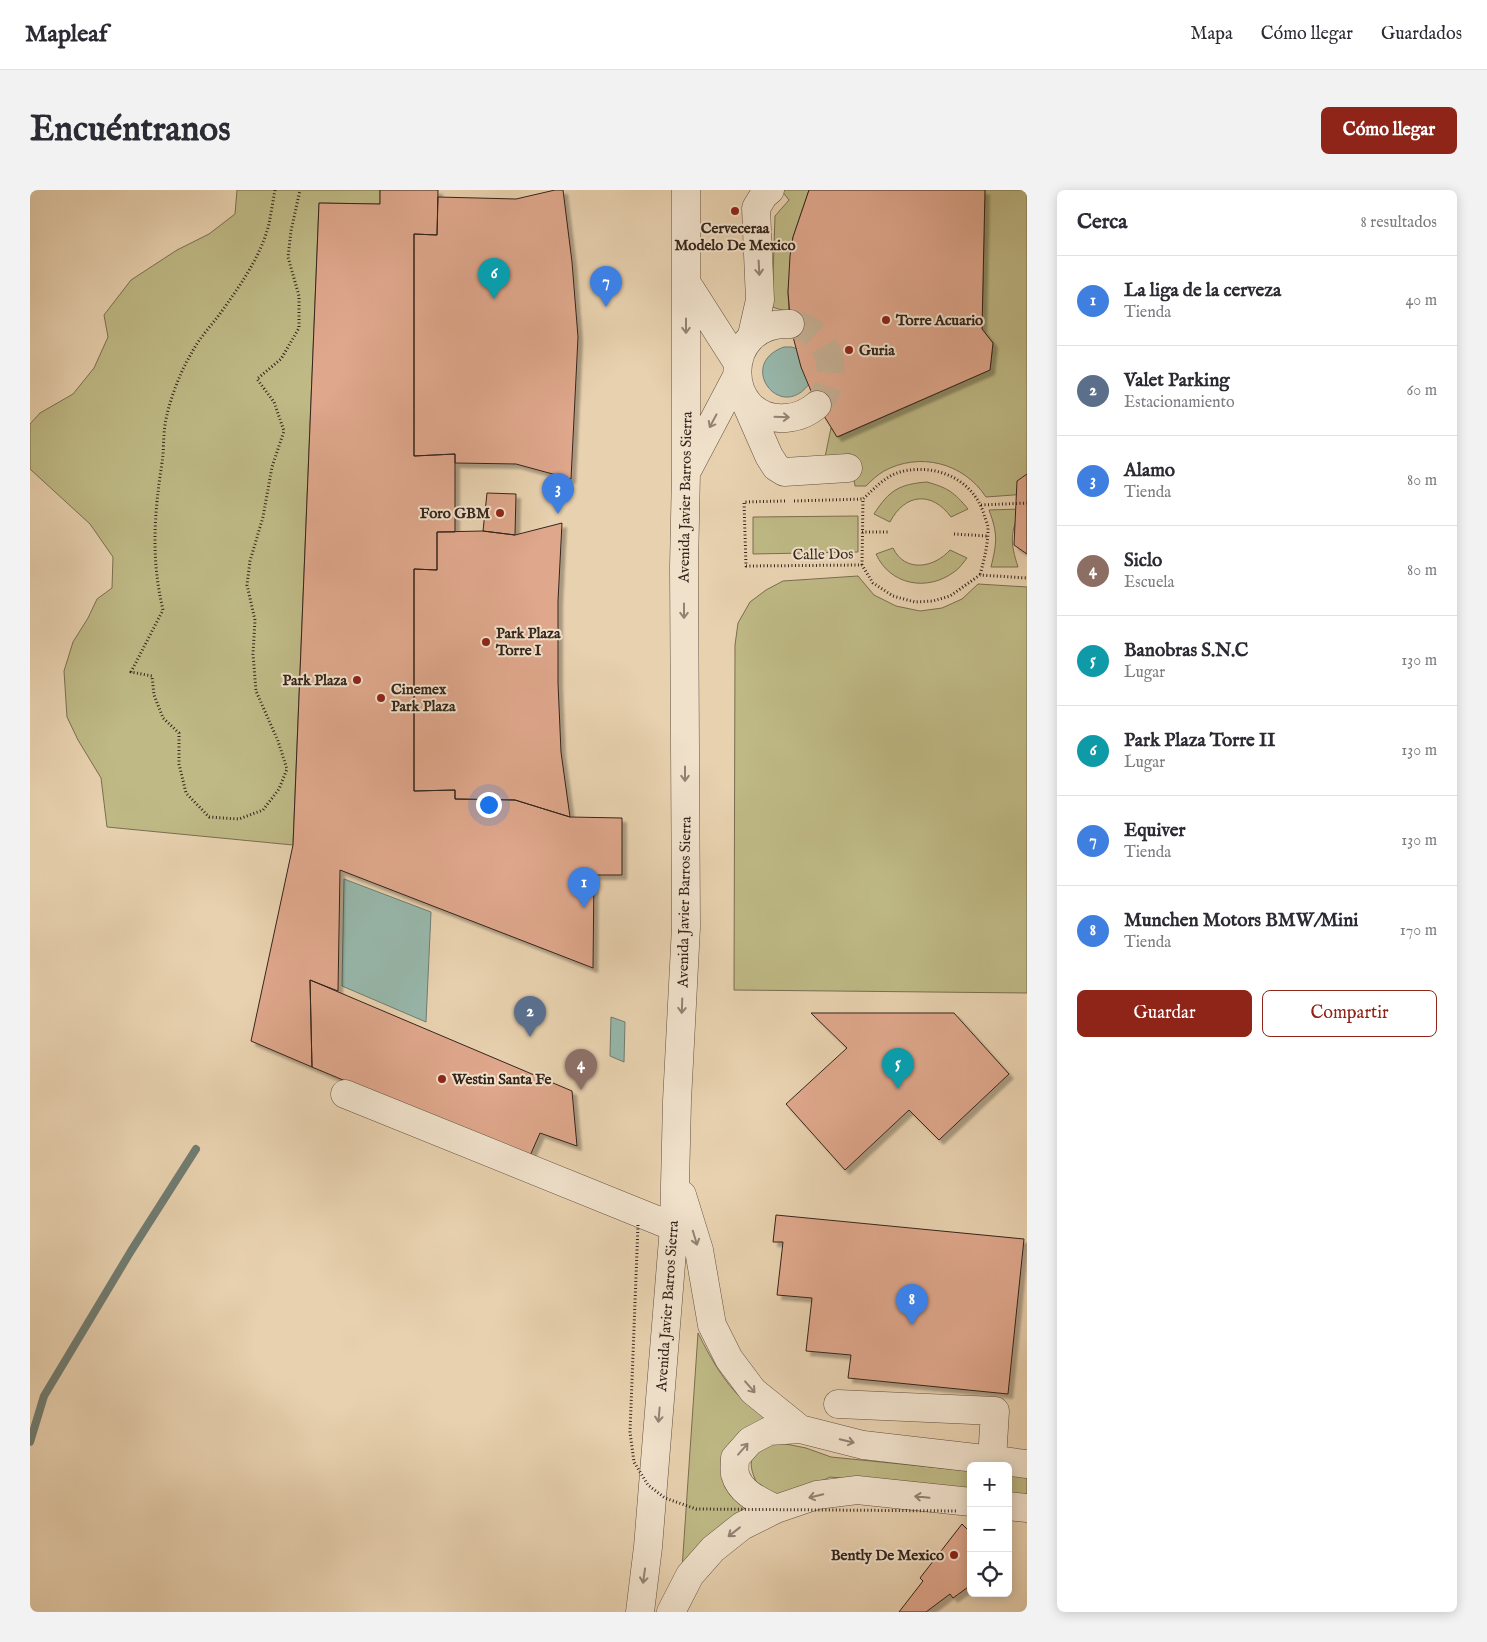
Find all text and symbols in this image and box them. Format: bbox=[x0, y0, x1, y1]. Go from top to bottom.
text: Mapleaf bbox=[25, 19, 107, 50]
text: Mapa bbox=[1190, 23, 1233, 46]
text: Cómo llegar bbox=[1261, 23, 1353, 46]
text: Guardados bbox=[1381, 23, 1462, 46]
button: Cómo llegar bbox=[1321, 107, 1457, 154]
text: Encuéntranos bbox=[30, 108, 230, 153]
marker: Cerveceraa Modelo De Mexico bbox=[729, 205, 741, 217]
text: Cerca bbox=[1077, 209, 1127, 236]
text: 8 resultados bbox=[1361, 213, 1437, 233]
place label: Cerveceraa Modelo De Mexico bbox=[674, 219, 796, 255]
pin: 6 bbox=[478, 258, 510, 299]
one-way arrow bbox=[754, 260, 763, 276]
pin: 7 bbox=[590, 266, 622, 307]
text: La liga de la cerveza bbox=[1124, 279, 1281, 303]
text: 1 bbox=[1090, 291, 1096, 311]
text: 40 m bbox=[1405, 291, 1437, 311]
text: Tienda bbox=[1124, 303, 1171, 323]
place label: Torre Acuario bbox=[895, 311, 983, 330]
marker: Torre Acuario bbox=[880, 314, 892, 326]
one-way arrow bbox=[681, 318, 691, 334]
place label: Guria bbox=[859, 341, 895, 360]
marker: Guria bbox=[843, 344, 855, 356]
text: Valet Parking bbox=[1124, 369, 1230, 393]
text: 2 bbox=[1089, 381, 1097, 401]
text: 60 m bbox=[1407, 381, 1437, 401]
text: Estacionamiento bbox=[1124, 393, 1235, 413]
street label: Avenida Javier Barros Sierra bbox=[674, 411, 697, 584]
one-way arrow bbox=[774, 412, 790, 422]
one-way arrow bbox=[708, 413, 718, 427]
text: Alamo bbox=[1124, 459, 1175, 483]
text: 3 bbox=[1090, 471, 1096, 491]
text: 80 m bbox=[1407, 471, 1437, 491]
pin: 3 bbox=[542, 473, 574, 514]
text: Tienda bbox=[1124, 483, 1171, 503]
place label: Foro GBM bbox=[420, 504, 490, 523]
marker: Foro GBM bbox=[494, 507, 506, 519]
street label: Calle Dos bbox=[792, 544, 854, 565]
text: Siclo bbox=[1124, 549, 1162, 573]
text: 4 bbox=[1089, 561, 1097, 581]
text: 80 m bbox=[1407, 561, 1437, 581]
text: Escuela bbox=[1124, 573, 1175, 593]
one-way arrow bbox=[679, 602, 689, 619]
place label: Park Plaza Torre I bbox=[495, 624, 561, 660]
marker: Park Plaza Torre I bbox=[480, 636, 492, 648]
text: Banobras S.N.C bbox=[1124, 639, 1248, 663]
text: 5 bbox=[1090, 651, 1096, 671]
text: 130 m bbox=[1401, 651, 1437, 671]
text: Lugar bbox=[1124, 663, 1165, 683]
place label: Park Plaza bbox=[283, 671, 348, 690]
marker: Park Plaza bbox=[351, 674, 363, 686]
place label: Cinemex Park Plaza bbox=[391, 680, 456, 716]
marker: Cinemex Park Plaza bbox=[375, 692, 387, 704]
text: Park Plaza Torre II bbox=[1124, 729, 1275, 753]
text: 6 bbox=[1090, 741, 1096, 761]
text: 130 m bbox=[1401, 741, 1437, 761]
text: Lugar bbox=[1124, 753, 1165, 773]
one-way arrow bbox=[680, 765, 690, 781]
your location bbox=[476, 792, 502, 818]
street label: Avenida Javier Barros Sierra bbox=[673, 816, 696, 989]
text: Equiver bbox=[1124, 819, 1185, 843]
text: 7 bbox=[1089, 831, 1097, 851]
text: 130 m bbox=[1401, 831, 1437, 851]
text: Tienda bbox=[1124, 843, 1171, 863]
pin: 1 bbox=[568, 867, 600, 908]
text: Munchen Motors BMW/Mini bbox=[1124, 909, 1358, 933]
text: 8 bbox=[1090, 921, 1096, 941]
text: 170 m bbox=[1400, 921, 1437, 941]
text: Tienda bbox=[1124, 933, 1171, 953]
button: Guardar bbox=[1077, 990, 1252, 1037]
button: Compartir bbox=[1262, 990, 1437, 1037]
pin: 2 bbox=[514, 996, 546, 1037]
one-way arrow bbox=[678, 998, 687, 1014]
pin: 5 bbox=[882, 1048, 914, 1089]
pin: 4 bbox=[565, 1049, 597, 1090]
place label: Westin Santa Fe bbox=[451, 1070, 552, 1089]
marker: Westin Santa Fe bbox=[436, 1073, 448, 1085]
street label: Avenida Javier Barros Sierra bbox=[652, 1219, 683, 1393]
one-way arrow bbox=[690, 1229, 700, 1245]
pin: 8 bbox=[896, 1284, 928, 1325]
one-way arrow bbox=[745, 1380, 756, 1393]
one-way arrow bbox=[654, 1406, 664, 1422]
one-way arrow bbox=[839, 1437, 855, 1446]
one-way arrow bbox=[737, 1443, 748, 1456]
map controls bbox=[967, 1462, 1012, 1597]
button: + bbox=[967, 1462, 1012, 1507]
one-way arrow bbox=[808, 1492, 824, 1501]
one-way arrow bbox=[915, 1492, 931, 1502]
button: − bbox=[967, 1507, 1012, 1552]
one-way arrow bbox=[728, 1527, 741, 1538]
place label: Bently De Mexico bbox=[831, 1546, 944, 1565]
marker: Bently De Mexico bbox=[948, 1549, 960, 1561]
button: locate bbox=[967, 1552, 1012, 1597]
one-way arrow bbox=[639, 1568, 649, 1584]

